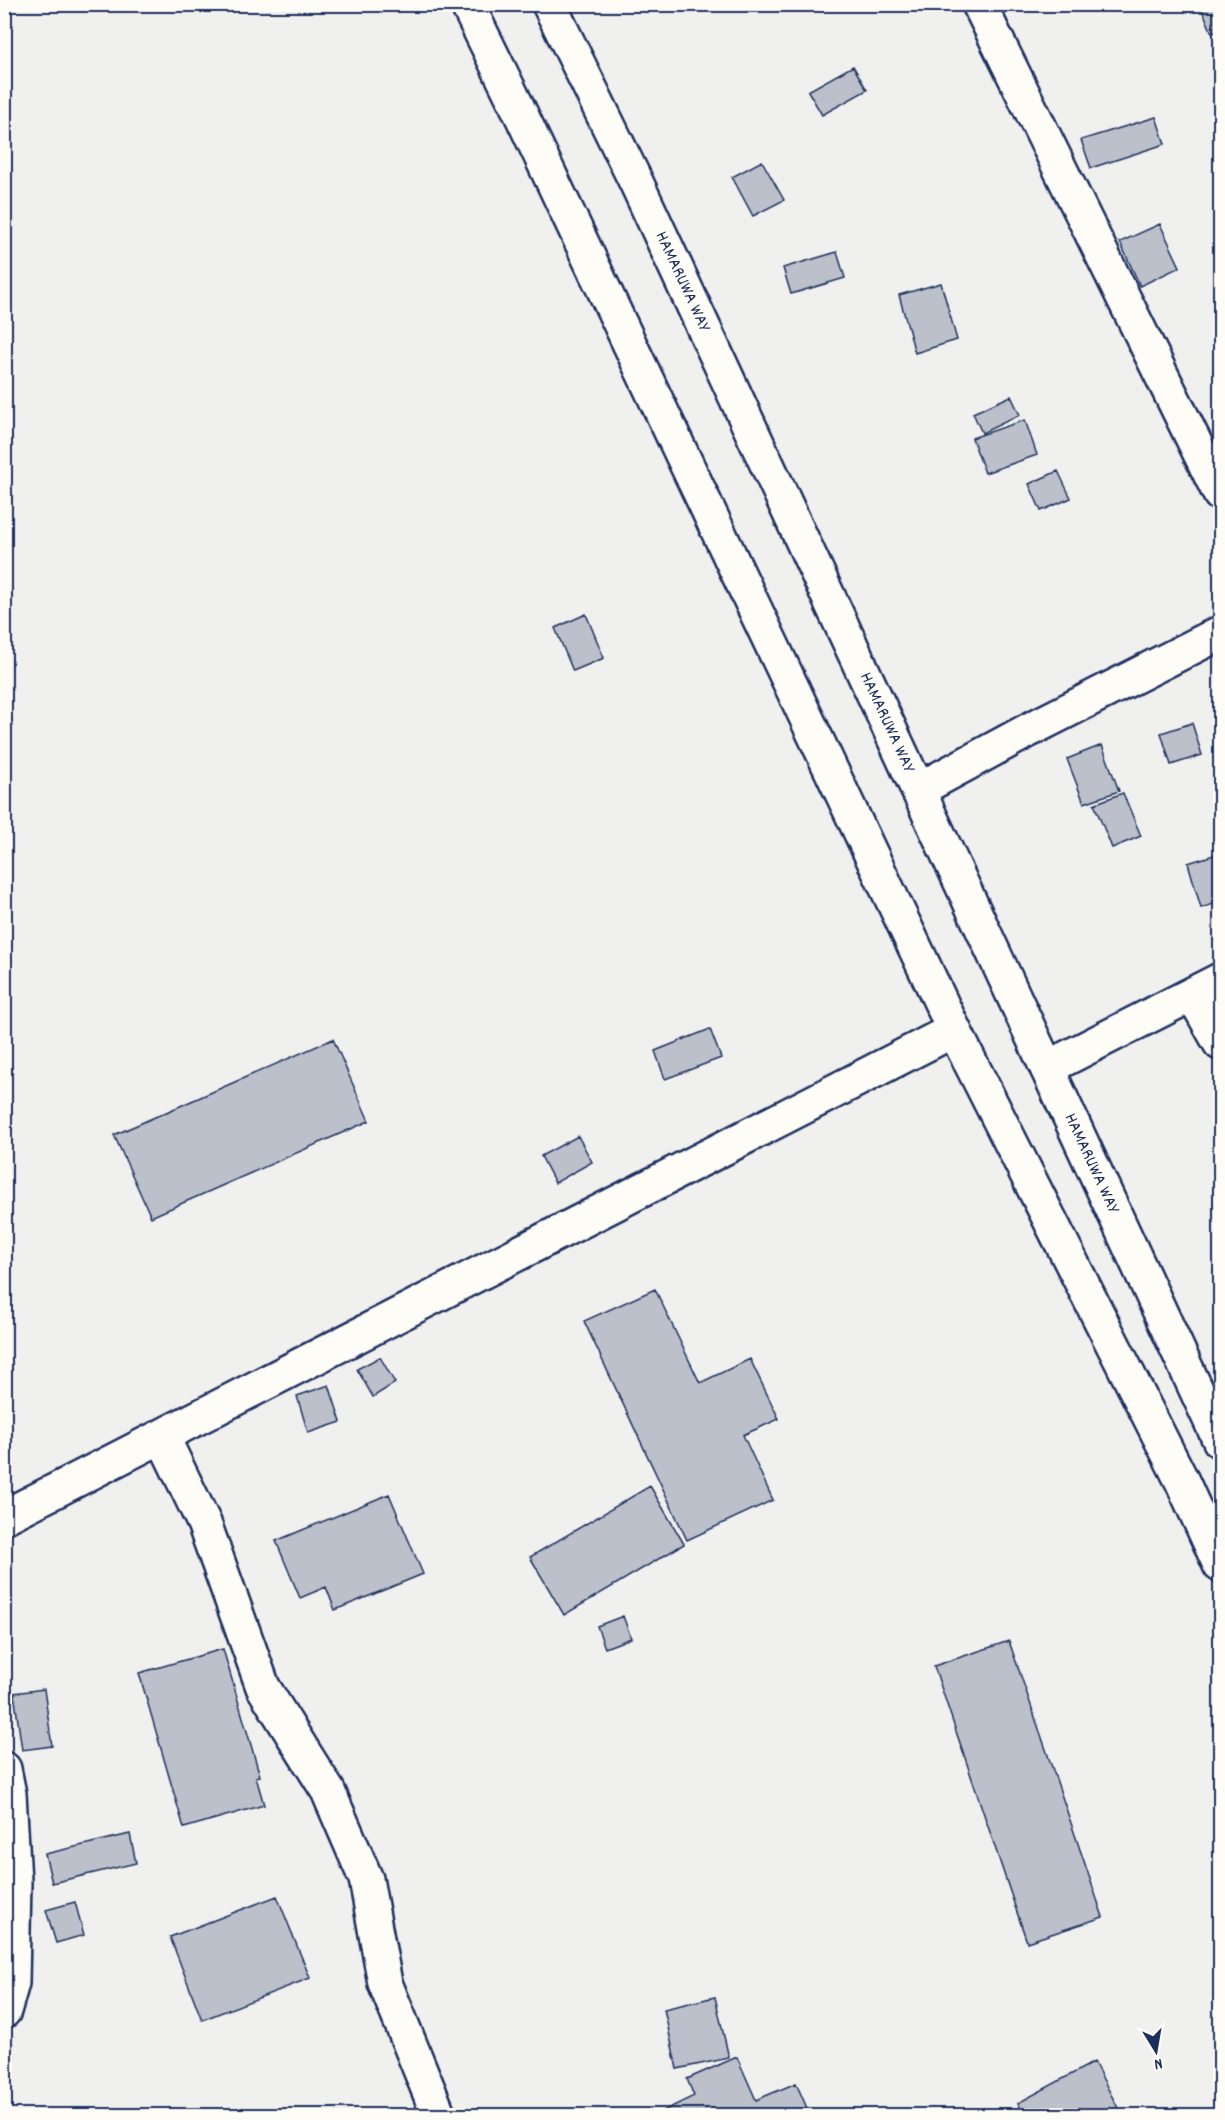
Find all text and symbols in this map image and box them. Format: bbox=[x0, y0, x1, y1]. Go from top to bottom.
street label: HAMARUWA WAY bbox=[648, 227, 717, 337]
street label: HAMARUWA WAY bbox=[853, 668, 921, 778]
street label: HAMARUWA WAY bbox=[1057, 1109, 1126, 1219]
north arrow bbox=[1126, 2021, 1186, 2081]
text: N bbox=[1152, 2051, 1164, 2075]

